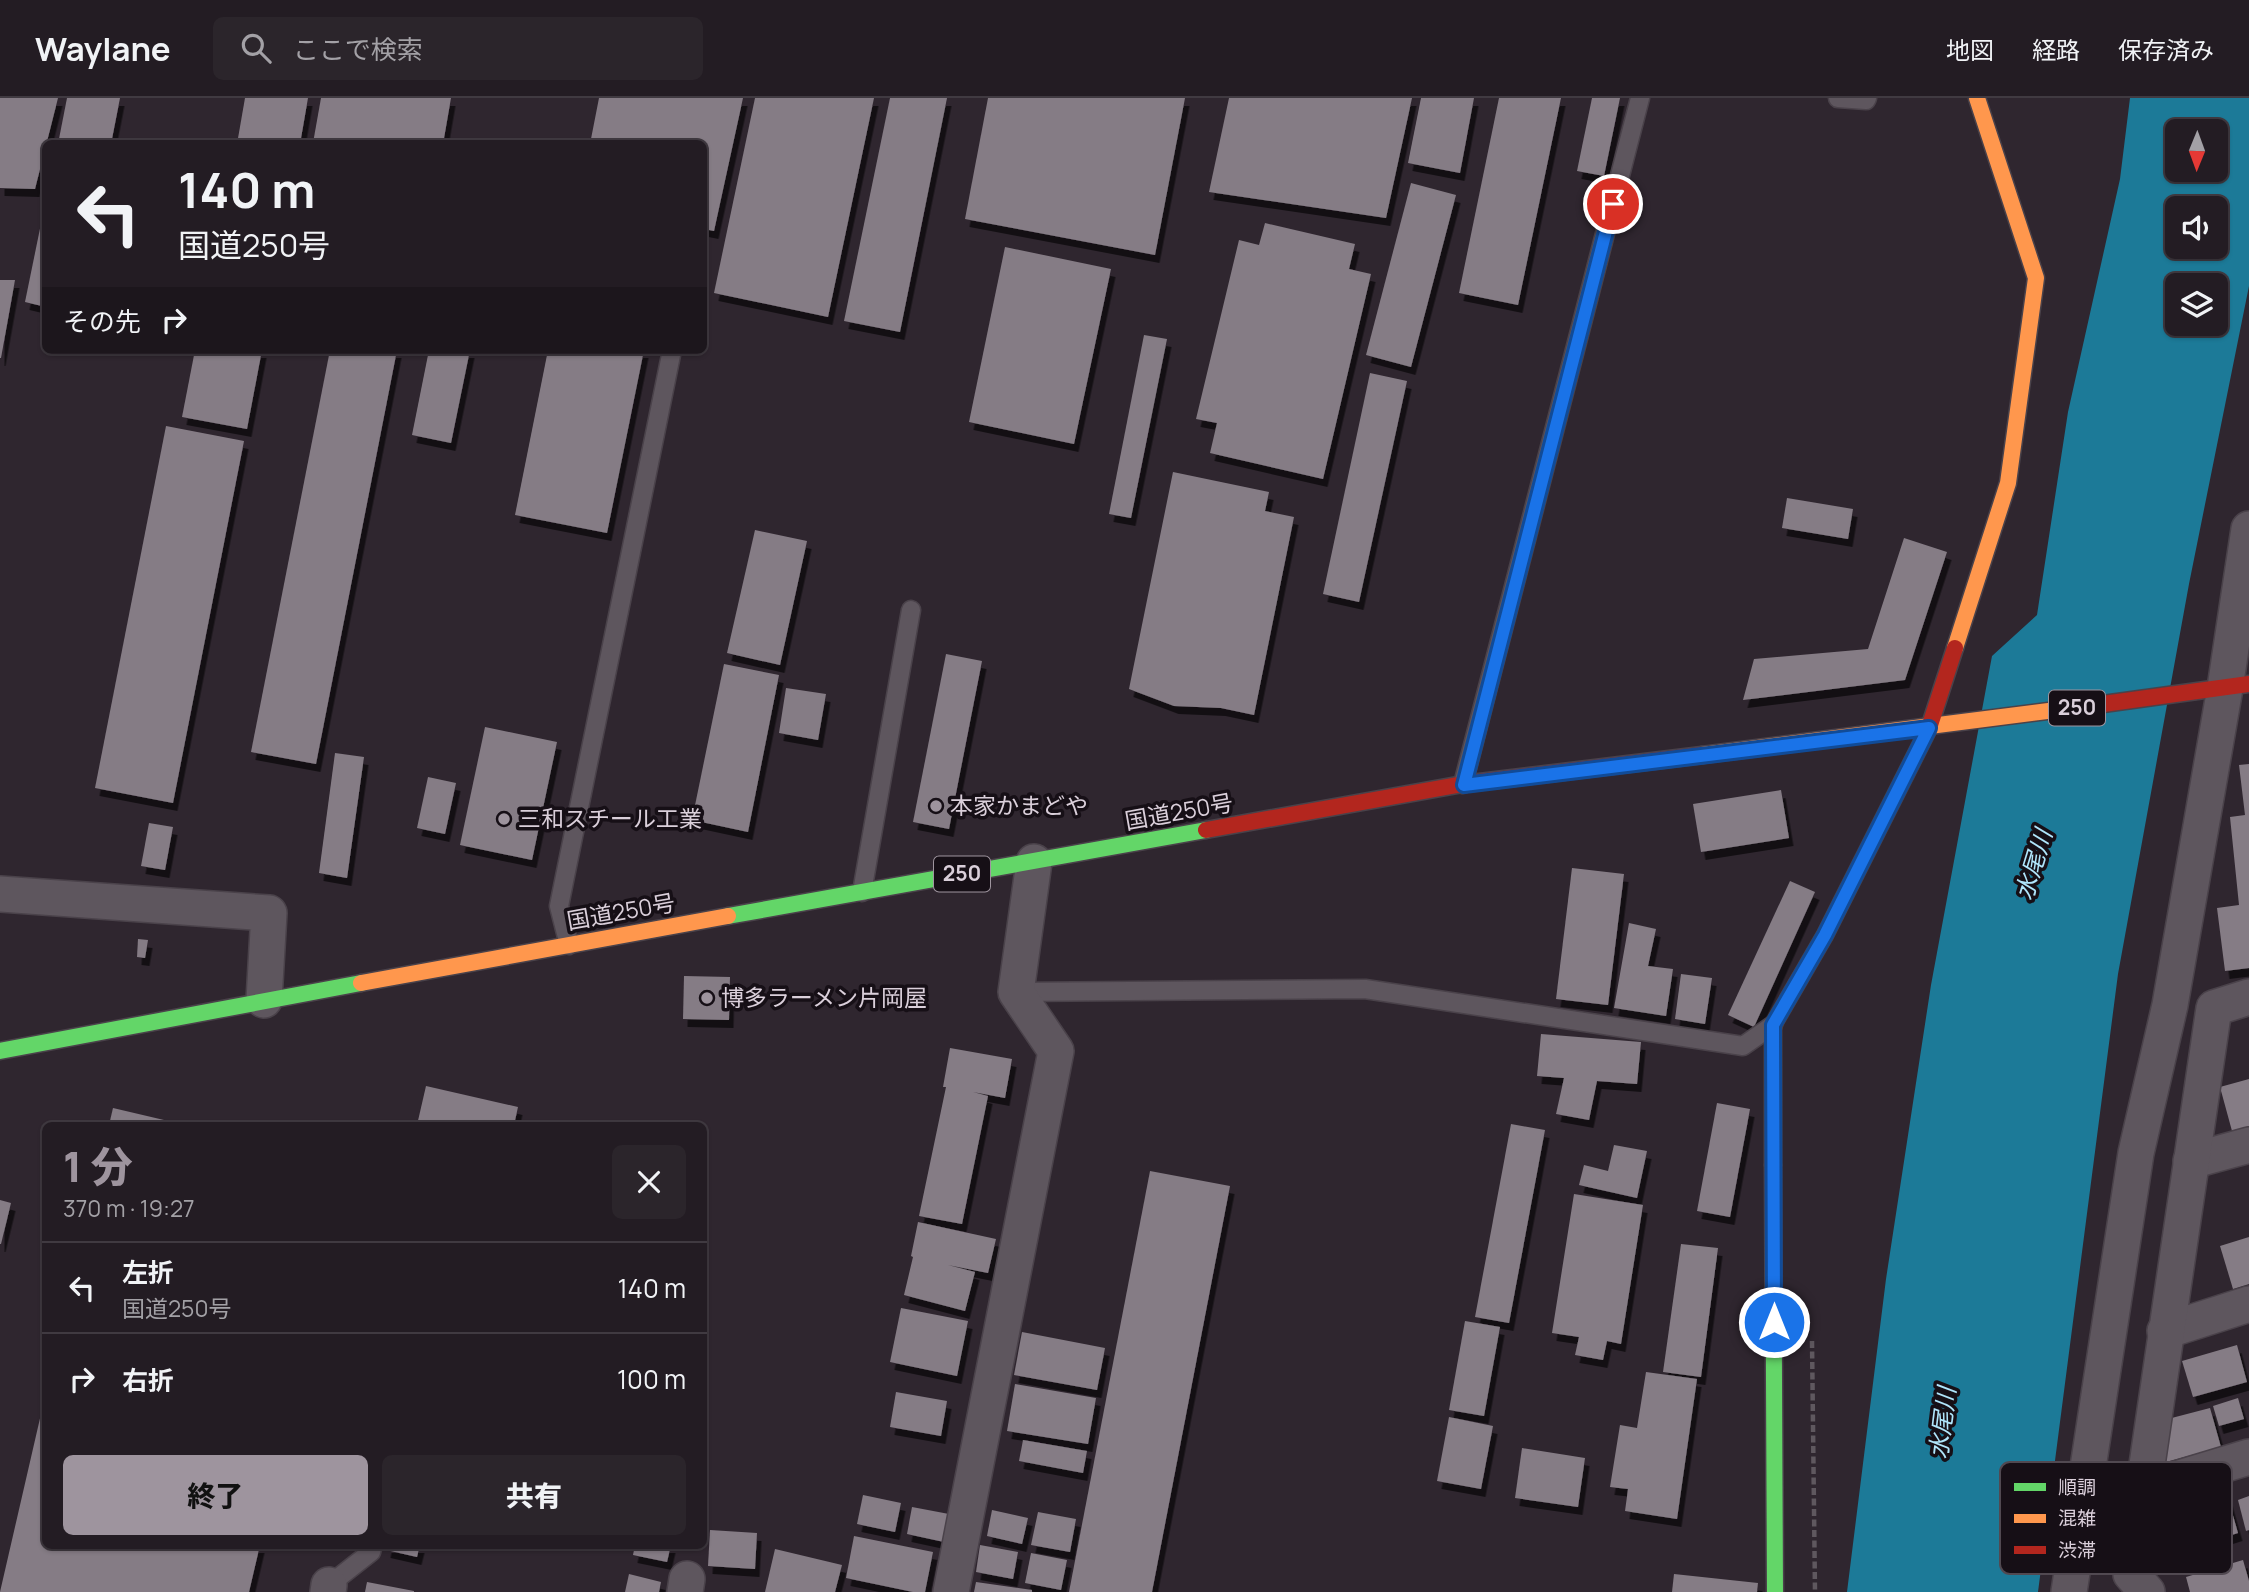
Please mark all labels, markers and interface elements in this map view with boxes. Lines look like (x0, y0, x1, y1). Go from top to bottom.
search box (213, 17, 703, 80)
text: Waylane (35, 26, 171, 71)
icon: search (237, 29, 275, 67)
text: ここで検索 (293, 31, 423, 67)
text: 地図 (1946, 33, 1994, 66)
text: 経路 (2032, 33, 2080, 66)
text: 保存済み (2118, 33, 2214, 66)
north arrow (2165, 119, 2228, 182)
map controls (2165, 119, 2228, 336)
text: 140 m (178, 156, 315, 223)
icon: left (63, 168, 154, 259)
pin (1583, 174, 1643, 234)
icon: arrive (1594, 185, 1632, 223)
button: sound (2165, 196, 2228, 259)
text: 国道250号 (178, 223, 330, 267)
button: layers (2165, 273, 2228, 336)
icon: right (155, 301, 193, 339)
text: その先 (63, 303, 141, 339)
road number: 250 (2049, 690, 2105, 726)
street label: 国道250号 (1122, 786, 1235, 836)
place label: 本家かまどや (950, 789, 1088, 821)
marker: 本家かまどや (928, 798, 944, 814)
place label: 三和スチール工業 (518, 802, 702, 834)
marker: 三和スチール工業 (496, 811, 512, 827)
water label: 水尾川 (2006, 822, 2060, 904)
road number: 250 (934, 856, 990, 892)
street label: 国道250号 (564, 886, 677, 936)
place label: 博多ラーメン片岡屋 (721, 981, 927, 1013)
marker: 博多ラーメン片岡屋 (699, 990, 715, 1006)
text: 1 分 (63, 1137, 132, 1195)
button: close (612, 1145, 686, 1219)
text: 370 m · 19:27 (63, 1192, 195, 1224)
text: 左折 (122, 1254, 174, 1290)
icon: left (63, 1269, 101, 1307)
text: 140 m (617, 1270, 686, 1306)
position arrow (1737, 1285, 1811, 1359)
text: 国道250号 (122, 1292, 231, 1324)
icon: right (63, 1360, 101, 1398)
text: 100 m (617, 1361, 686, 1397)
text: 右折 (122, 1362, 174, 1398)
water label: 水尾川 (1921, 1382, 1963, 1461)
button: 終了 (63, 1455, 368, 1535)
button: 共有 (382, 1455, 686, 1535)
legend (2000, 1462, 2232, 1574)
text: 順調 (2058, 1474, 2096, 1500)
text: 混雑 (2058, 1505, 2096, 1531)
text: 渋滞 (2058, 1537, 2096, 1563)

